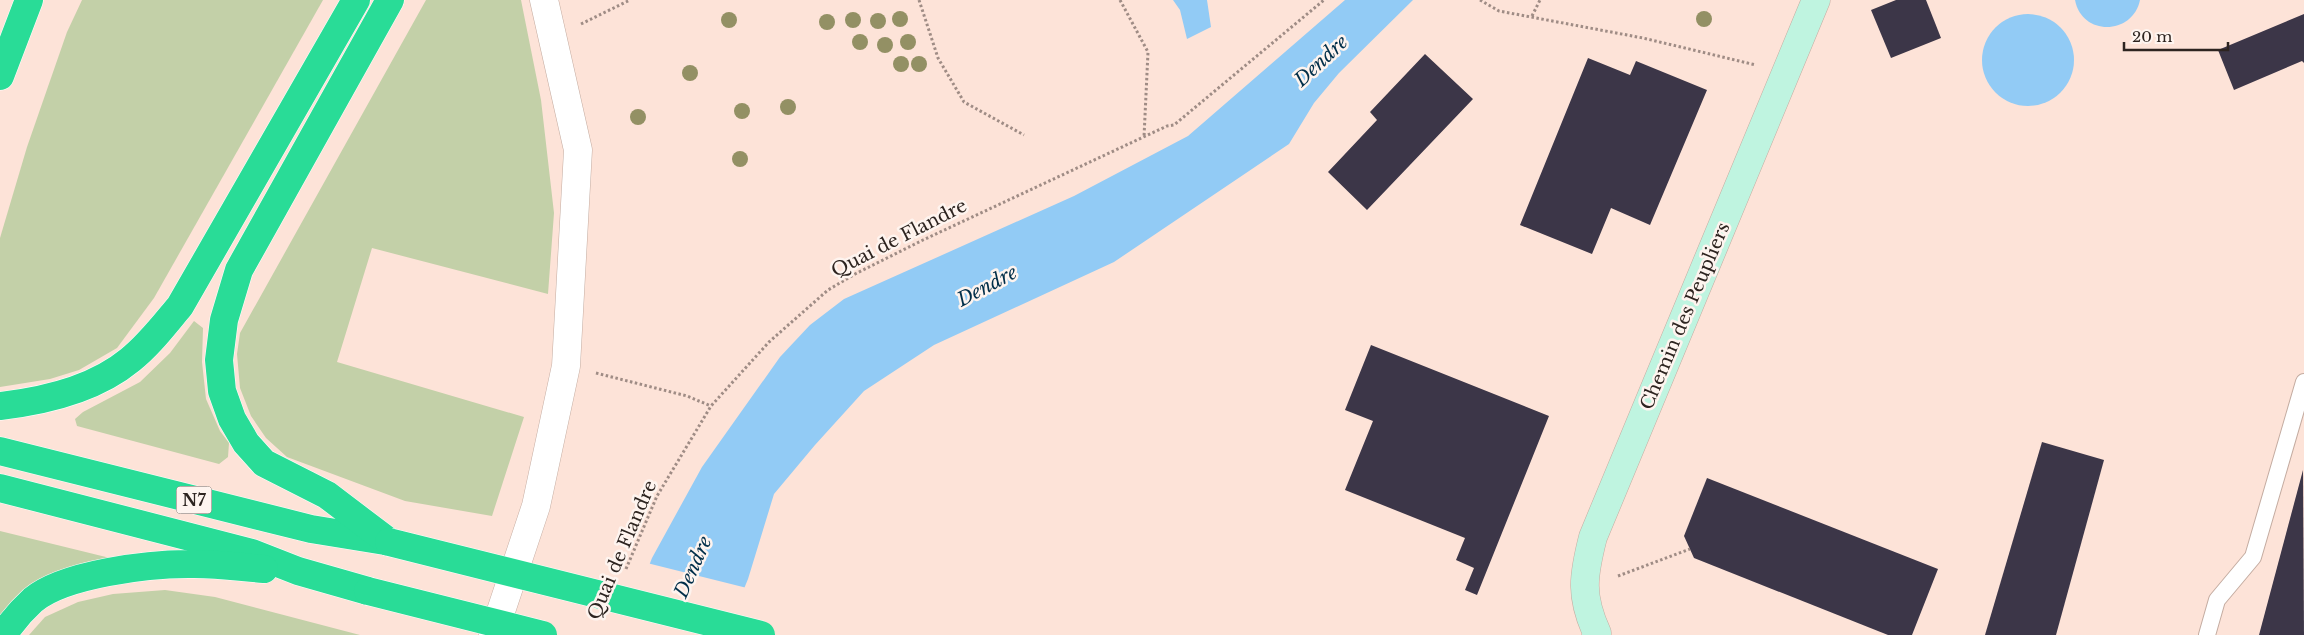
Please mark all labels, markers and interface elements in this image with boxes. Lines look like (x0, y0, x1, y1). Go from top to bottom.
scale bar (2124, 20, 2228, 52)
text: 20 m (2132, 27, 2172, 46)
water label: Dendre (1289, 30, 1353, 92)
street label: Quai de Flandre (828, 194, 970, 282)
street label: Chemin des Peupliers (1636, 219, 1734, 413)
water label: Dendre (952, 260, 1021, 312)
street label: Quai de Flandre (583, 477, 661, 623)
road number: N7 (176, 486, 212, 514)
water label: Dendre (669, 532, 717, 602)

